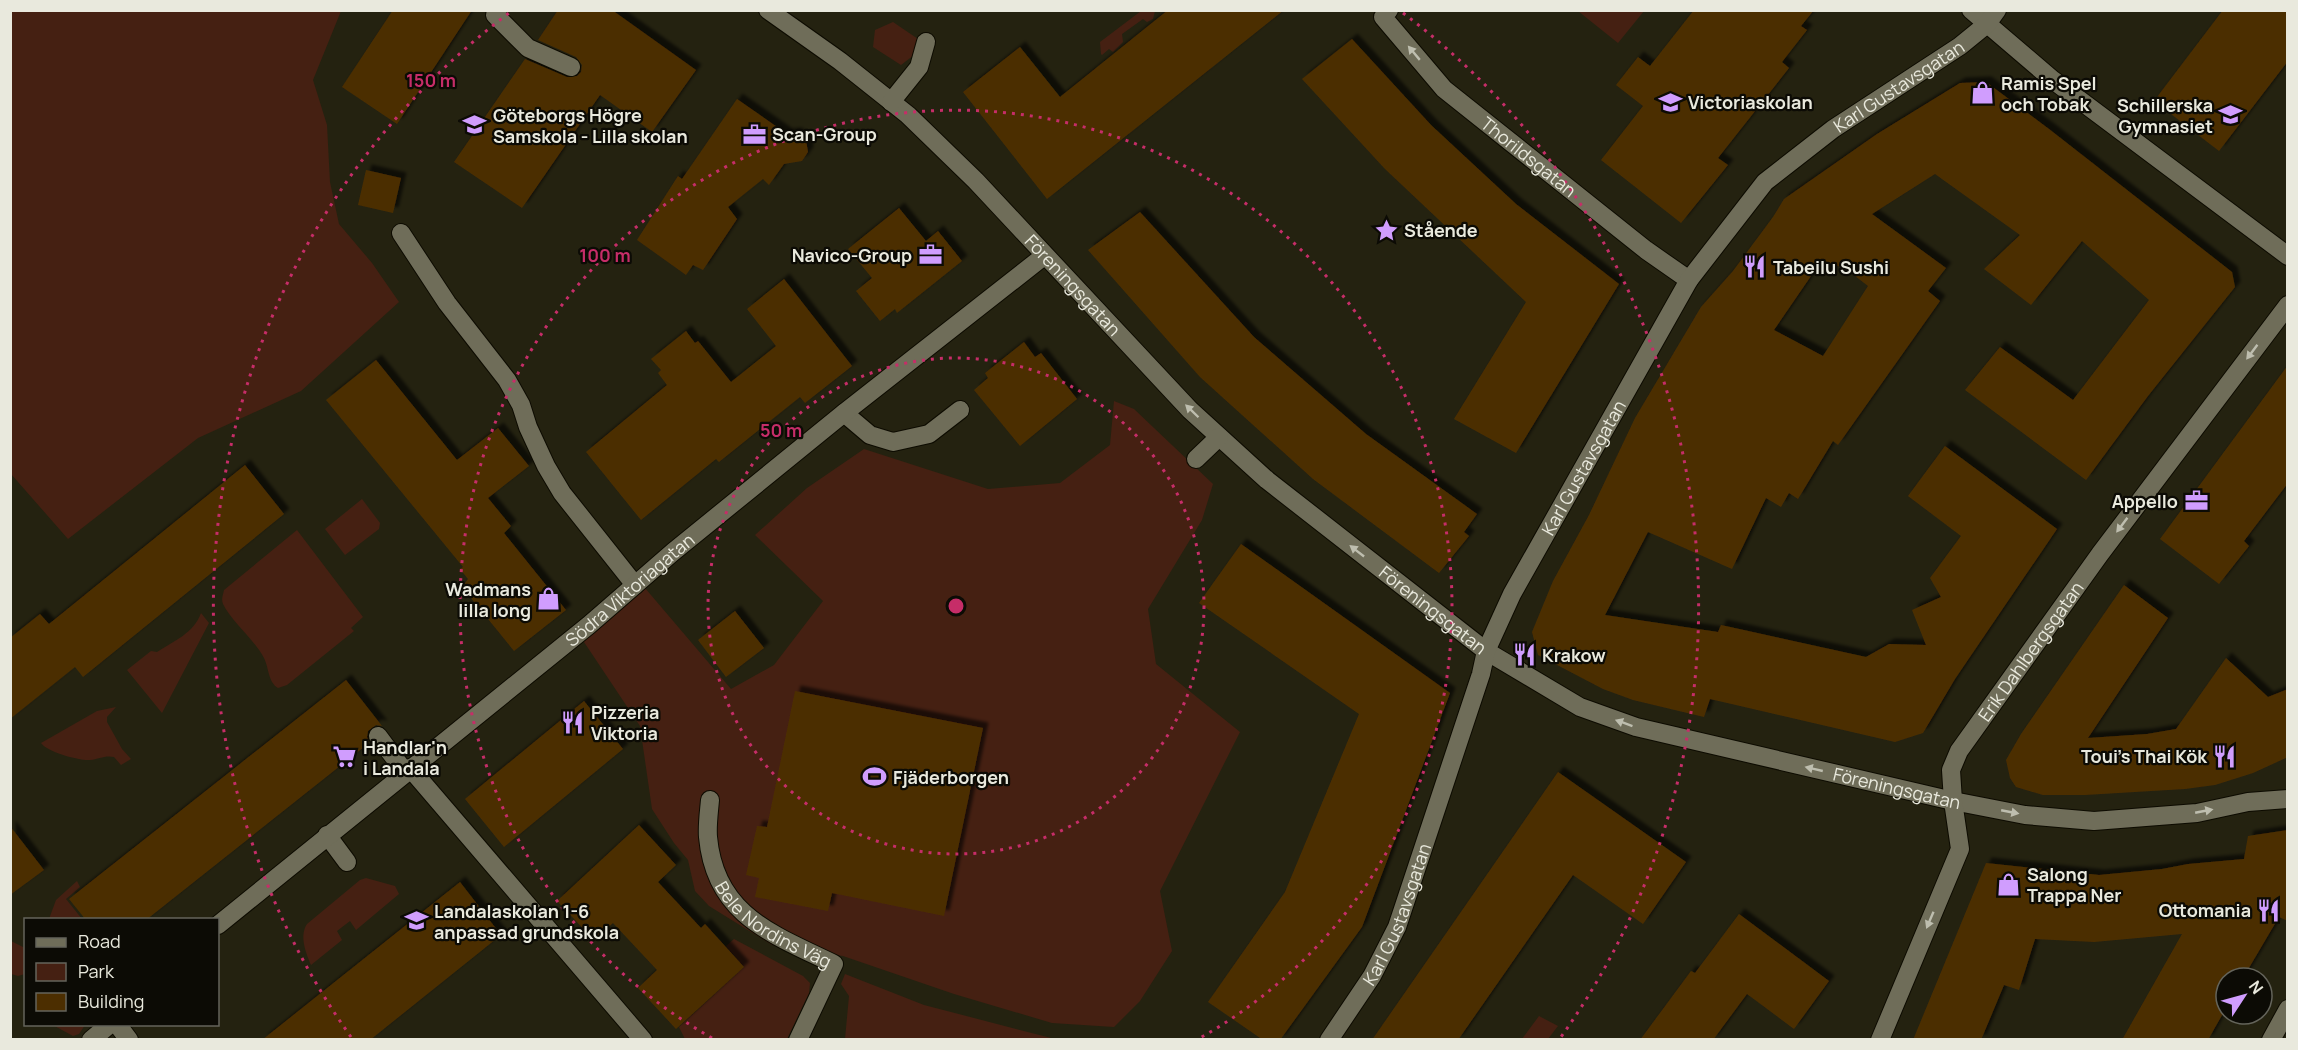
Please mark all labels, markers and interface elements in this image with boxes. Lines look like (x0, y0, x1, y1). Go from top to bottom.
street label: Karl Gustavsgatan (1829, 35, 1969, 138)
one-way arrow (1408, 46, 1421, 61)
text: 150 m (406, 68, 456, 92)
place label: Ramis Spel och Tobak (2001, 71, 2097, 116)
shop icon: Ramis Spel och Tobak (1970, 80, 1996, 106)
school or university icon: Victoriaskolan (1657, 89, 1683, 115)
place label: Victoriaskolan (1688, 90, 1813, 114)
place label: Schillerska Gymnasiet (2117, 93, 2213, 138)
school or university icon: Schillerska Gymnasiet (2218, 102, 2244, 128)
place label: Göteborgs Högre Samskola - Lilla skolan (493, 103, 688, 148)
street label: Thorildsgatan (1476, 111, 1582, 202)
school or university icon: Göteborgs Högre Samskola - Lilla skolan (462, 112, 488, 138)
office icon: Scan-Group (741, 121, 767, 147)
place label: Scan-Group (772, 122, 877, 146)
place icon: Stående (1373, 217, 1399, 243)
place label: Stående (1404, 218, 1478, 242)
street label: Föreningsgatan (1020, 229, 1126, 341)
office icon: Navico-Group (917, 242, 943, 268)
text: 100 m (579, 243, 631, 267)
place label: Navico-Group (792, 243, 912, 267)
restaurant icon: Tabeilu Sushi (1742, 254, 1768, 280)
place label: Tabeilu Sushi (1773, 255, 1889, 279)
one-way arrow (2246, 344, 2259, 360)
street label: Karl Gustavsgatan (1536, 396, 1631, 539)
one-way arrow (1185, 405, 1199, 419)
text: 50 m (760, 418, 802, 442)
office icon: Appello (2183, 488, 2209, 514)
place label: Appello (2112, 489, 2178, 513)
one-way arrow (2117, 517, 2129, 532)
street label: Södra Viktoriagatan (560, 528, 699, 652)
one-way arrow (1349, 544, 1365, 557)
street label: Föreningsgatan (1374, 560, 1492, 659)
place label: Wadmans lilla long (445, 577, 531, 622)
street label: Erik Dahlbergsgatan (1972, 577, 2089, 726)
shop icon: Wadmans lilla long (536, 586, 562, 612)
centre of rings (946, 596, 966, 616)
restaurant icon: Krakow (1511, 642, 1537, 668)
place label: Krakow (1542, 643, 1606, 667)
place label: Pizzeria Viktoria (591, 700, 659, 745)
restaurant icon: Pizzeria Viktoria (560, 709, 586, 735)
one-way arrow (1615, 718, 1633, 728)
place label: Handlar'n i Landala (363, 735, 447, 780)
restaurant icon: Toui's Thai Kök (2212, 743, 2238, 769)
supermarket icon: Handlar'n i Landala (332, 744, 358, 770)
place label: Toui's Thai Kök (2081, 744, 2208, 768)
street label: Föreningsgatan (1831, 761, 1963, 814)
sports icon: Fjäderborgen (862, 764, 888, 790)
one-way arrow (1804, 764, 1823, 773)
place label: Fjäderborgen (893, 765, 1009, 789)
one-way arrow (2195, 806, 2214, 815)
one-way arrow (2001, 808, 2020, 817)
street label: Karl Gustavsgatan (1357, 840, 1436, 990)
place label: Salong Trappa Ner (2027, 862, 2121, 907)
shop icon: Salong Trappa Ner (1996, 871, 2022, 897)
street label: Bele Nordins Väg (710, 877, 836, 973)
restaurant icon: Ottomania (2256, 897, 2282, 923)
place label: Ottomania (2159, 898, 2251, 922)
place label: Landalaskolan 1-6 anpassad grundskola (434, 899, 619, 944)
school or university icon: Landalaskolan 1-6 anpassad grundskola (403, 908, 429, 934)
one-way arrow (1925, 912, 1935, 930)
legend (24, 918, 219, 1026)
text: Road (78, 929, 121, 953)
text: Park (78, 959, 115, 983)
north arrow (2214, 966, 2274, 1026)
text: N (2244, 976, 2268, 998)
text: Building (78, 989, 144, 1013)

